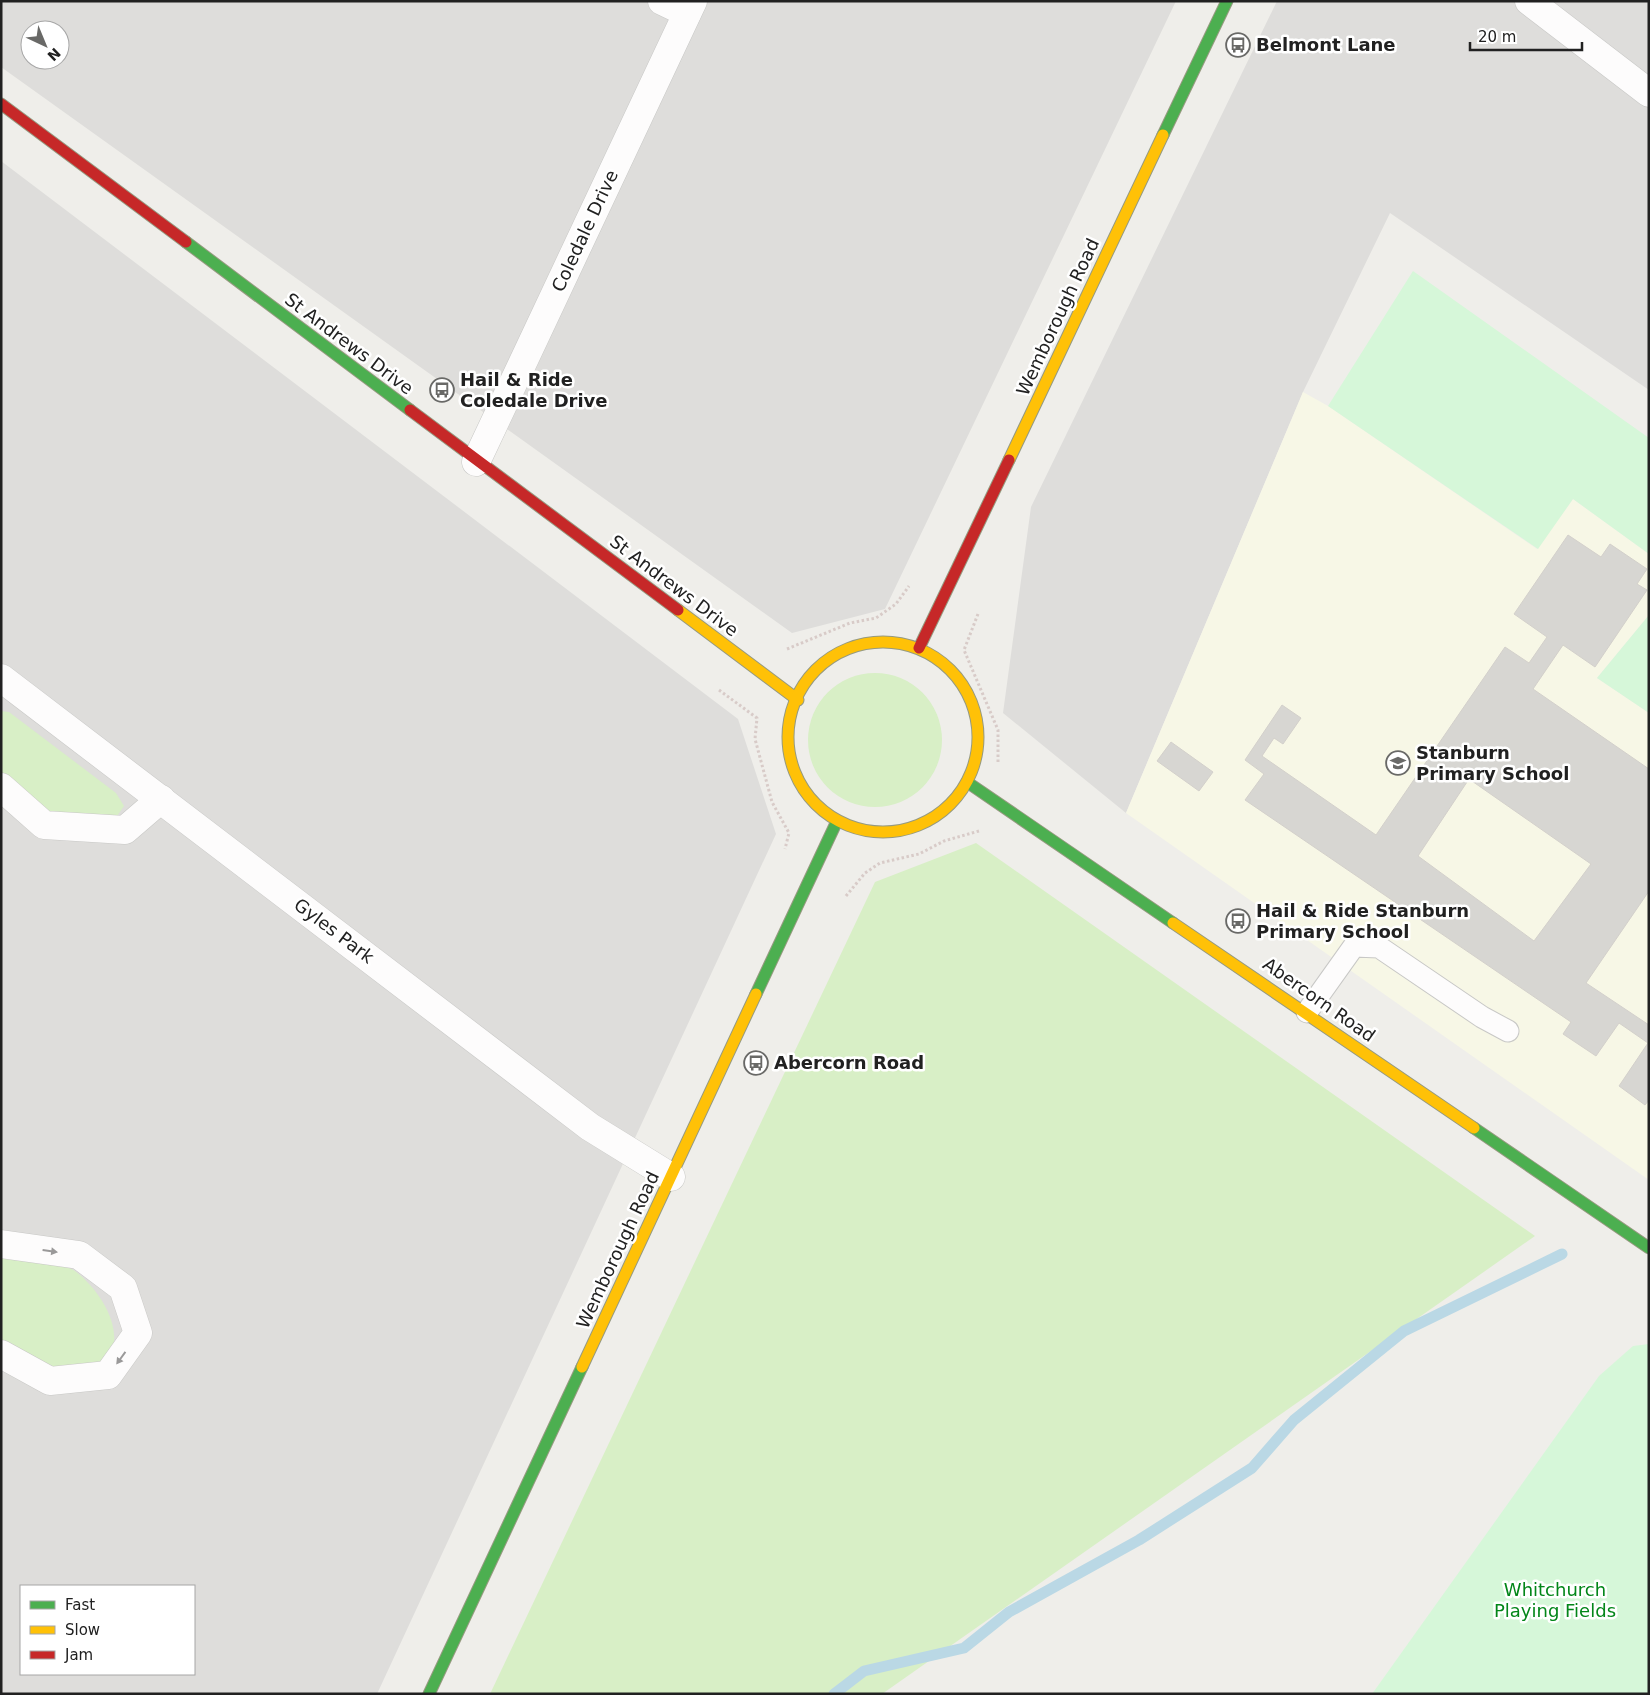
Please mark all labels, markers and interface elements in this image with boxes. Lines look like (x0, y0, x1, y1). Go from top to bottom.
north arrow (20, 20, 70, 70)
scale bar (1470, 20, 1582, 52)
text: 20 m (1478, 28, 1516, 46)
bus stop icon: Belmont Lane (1225, 32, 1251, 58)
place label: Belmont Lane (1256, 34, 1396, 55)
text: N (44, 45, 64, 64)
street label: Coledale Drive (547, 167, 622, 295)
street label: Wemborough Road (1012, 235, 1103, 399)
street label: St Andrews Drive (281, 288, 418, 399)
place label: Hail & Ride Coledale Drive (460, 369, 608, 411)
bus stop icon: Hail & Ride Coledale Drive (429, 377, 455, 403)
street label: St Andrews Drive (606, 530, 743, 641)
place label: Stanburn Primary School (1416, 742, 1569, 784)
school or university icon: Stanburn Primary School (1385, 750, 1411, 776)
street label: Gyles Park (290, 894, 379, 968)
place label: Hail & Ride Stanburn Primary School (1256, 900, 1469, 942)
bus stop icon: Hail & Ride Stanburn Primary School (1225, 908, 1251, 934)
street label: Abercorn Road (1259, 953, 1379, 1046)
bus stop icon: Abercorn Road (743, 1050, 769, 1076)
place label: Abercorn Road (774, 1052, 924, 1073)
street label: Wemborough Road (572, 1168, 663, 1332)
one-way arrow (42, 1247, 58, 1255)
one-way arrow (115, 1351, 126, 1364)
park label: Whitchurch Playing Fields (1494, 1579, 1616, 1621)
legend (20, 1585, 195, 1675)
text: Fast (65, 1596, 95, 1614)
text: Slow (65, 1621, 100, 1639)
text: Jam (64, 1646, 93, 1664)

